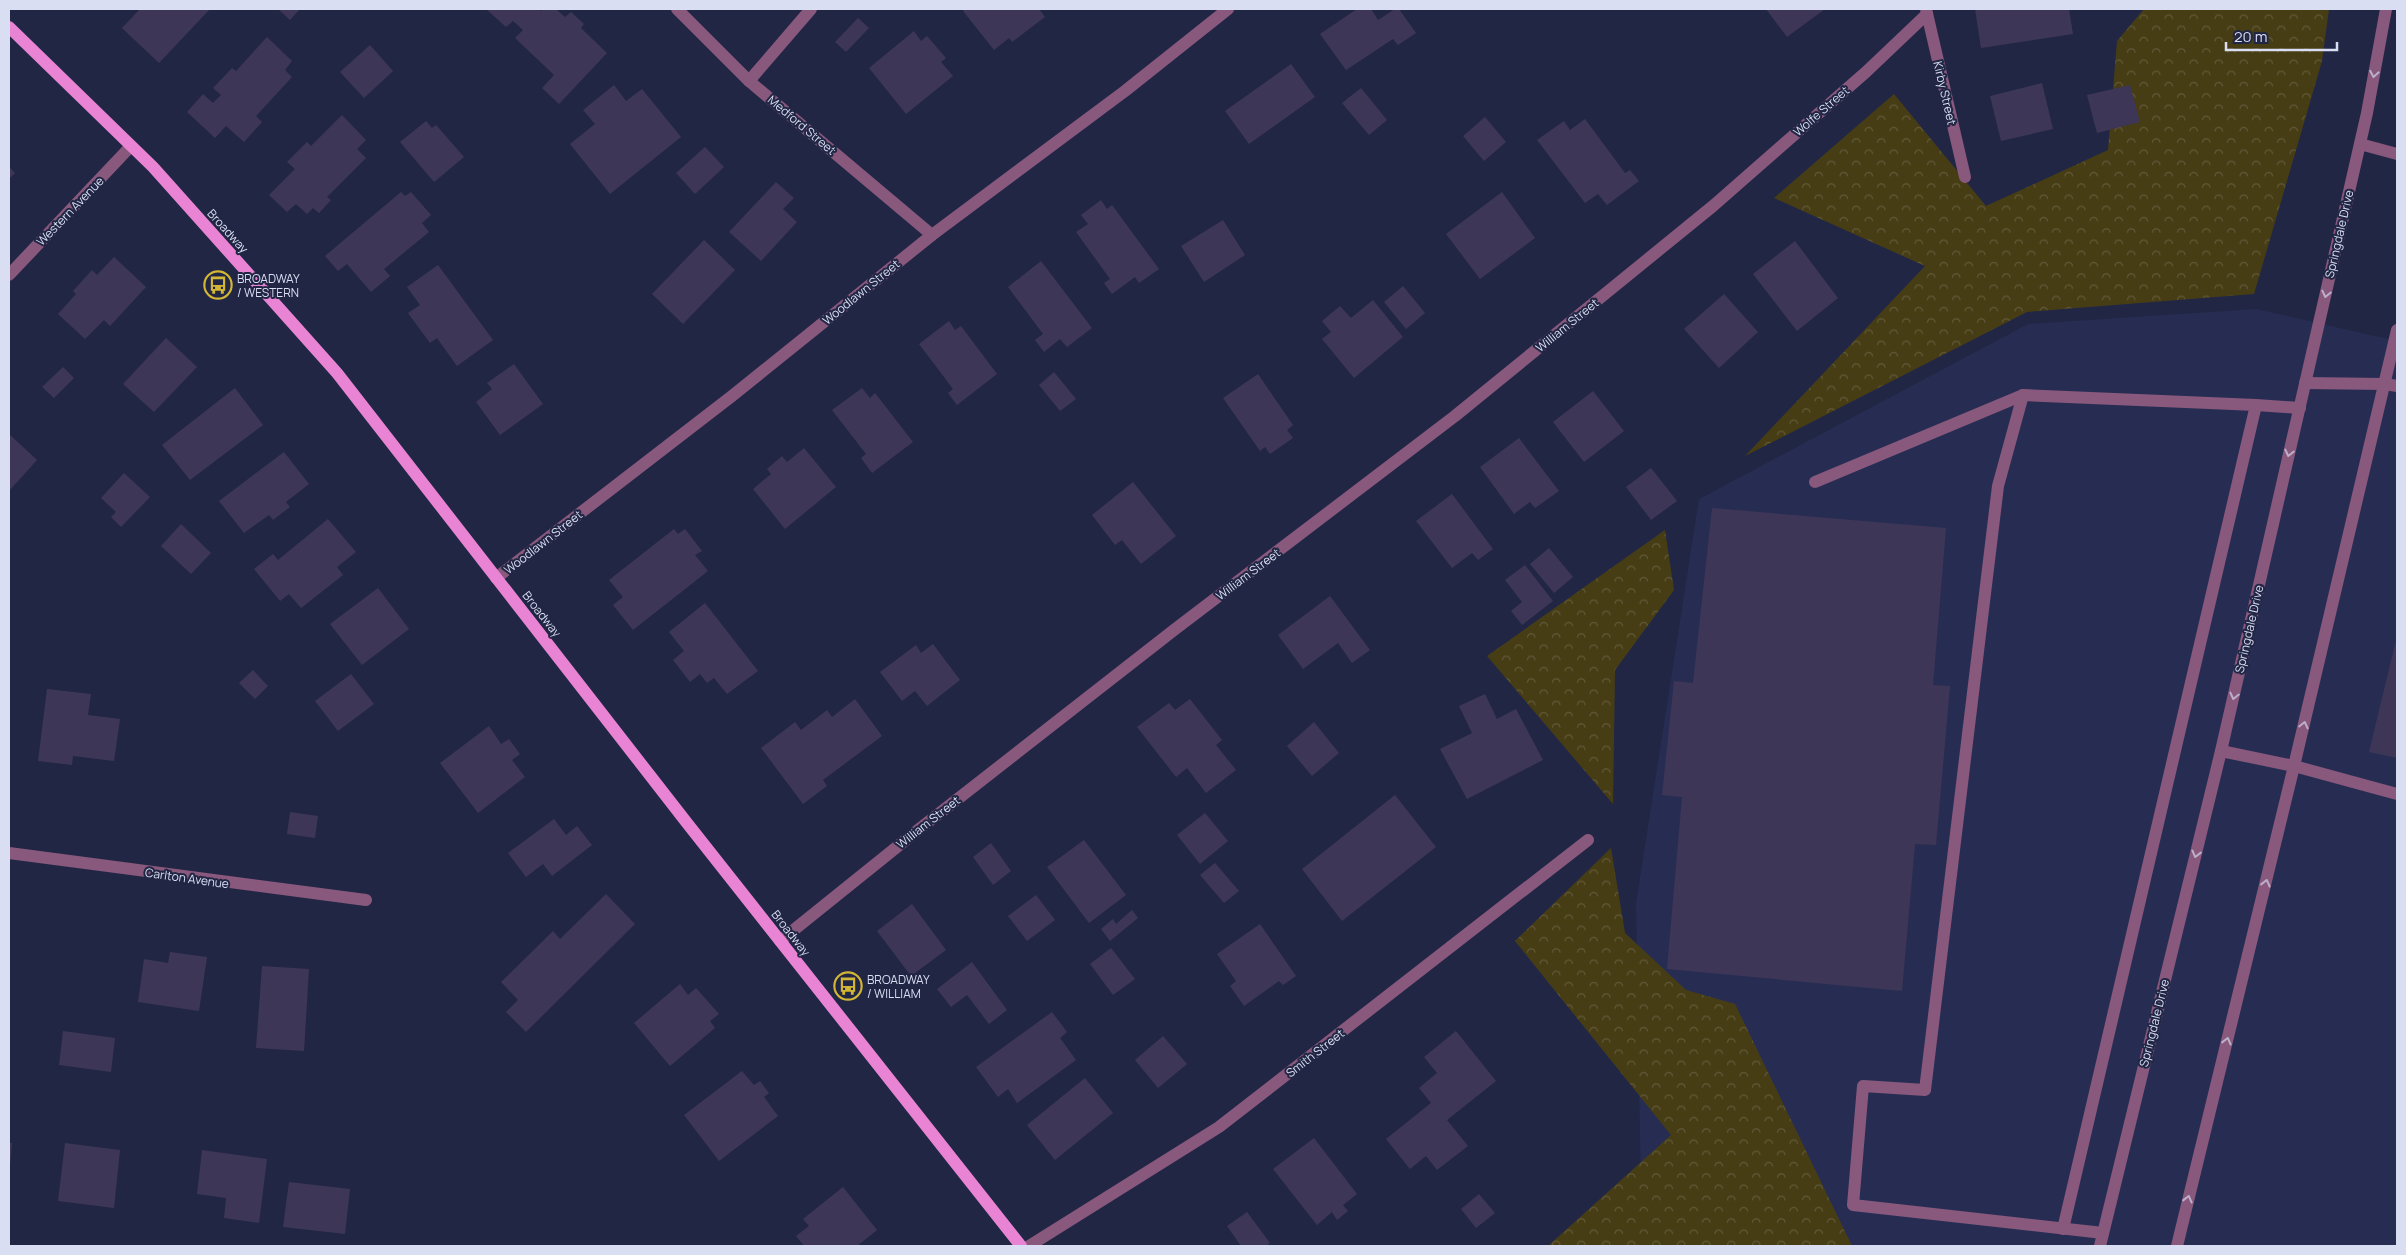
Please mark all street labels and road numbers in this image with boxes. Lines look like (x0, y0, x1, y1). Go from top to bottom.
street label: Kirby Street (1929, 59, 1961, 127)
street label: Wolfe Street (1789, 82, 1853, 140)
street label: Medford Street (764, 91, 840, 159)
street label: Western Avenue (33, 173, 107, 249)
street label: Springdale Drive (2321, 188, 2357, 280)
street label: Broadway (204, 205, 253, 257)
street label: Woodlawn Street (819, 255, 903, 329)
street label: William Street (1532, 294, 1602, 356)
street label: Woodlawn Street (500, 506, 586, 578)
street label: William Street (1212, 544, 1284, 604)
street label: Springdale Drive (2231, 583, 2267, 675)
street label: Broadway (519, 588, 566, 641)
street label: William Street (893, 792, 964, 852)
street label: Carlton Avenue (144, 864, 230, 892)
street label: Broadway (768, 907, 815, 960)
street label: Springdale Drive (2135, 977, 2173, 1069)
street label: Smith Street (1282, 1025, 1348, 1081)

